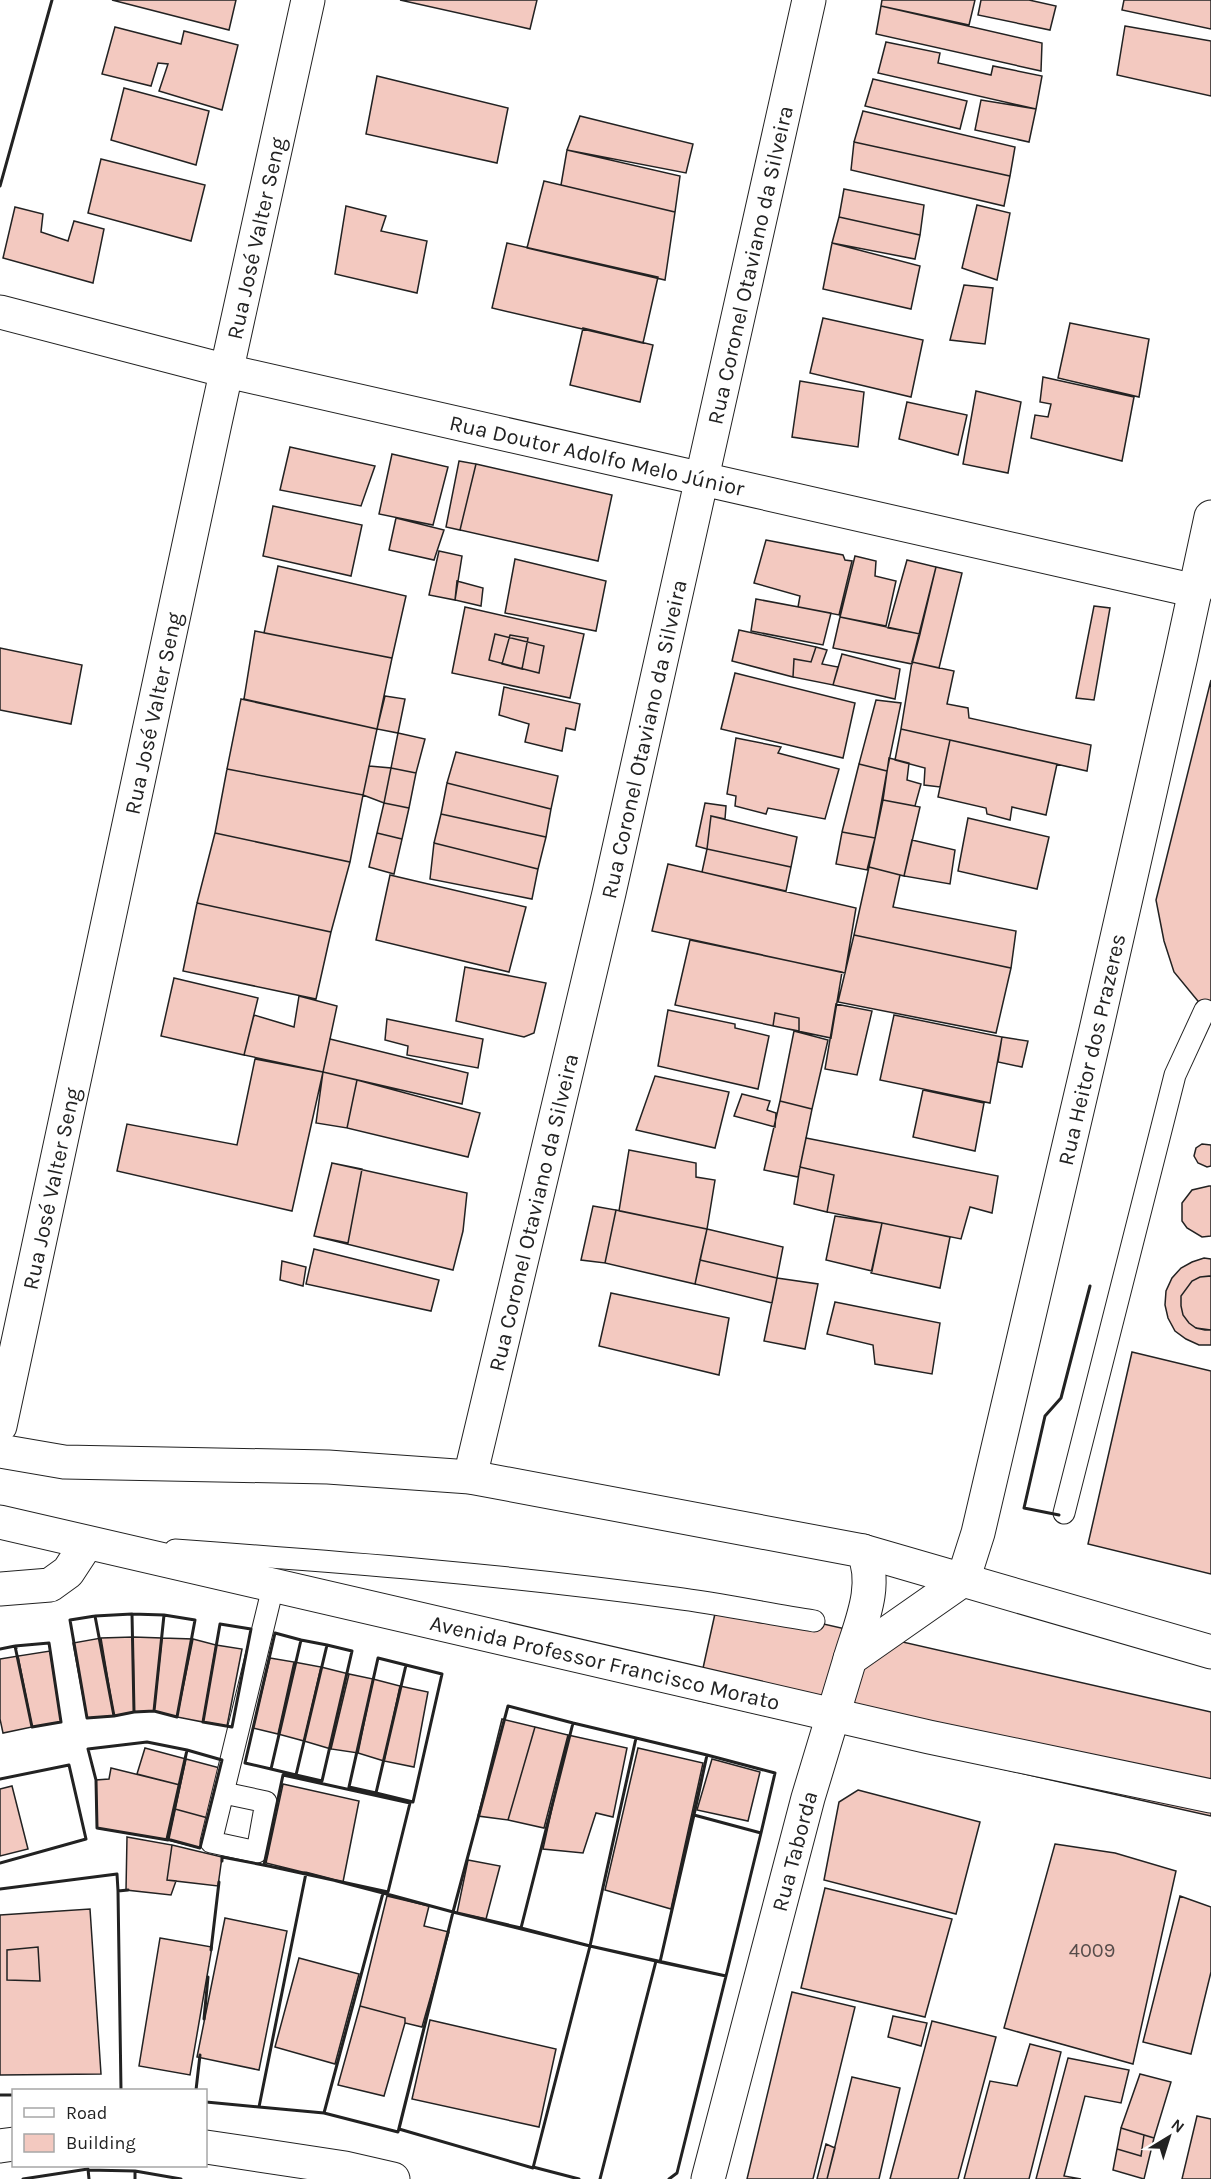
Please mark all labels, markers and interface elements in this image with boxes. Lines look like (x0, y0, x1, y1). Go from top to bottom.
street label: Rua Coronel Otaviano da Silveira (702, 103, 799, 427)
street label: Rua José Valter Seng (222, 134, 292, 342)
street label: Rua Doutor Adolfo Melo Júnior (447, 410, 747, 502)
street label: Rua Coronel Otaviano da Silveira (596, 577, 693, 901)
street label: Rua José Valter Seng (119, 609, 188, 817)
street label: Rua Heitor dos Prazeres (1053, 931, 1131, 1168)
street label: Rua Coronel Otaviano da Silveira (484, 1051, 584, 1374)
street label: Rua José Valter Seng (18, 1084, 86, 1292)
street label: Avenida Professor Francisco Morato (427, 1610, 782, 1716)
street label: Rua Taborda (767, 1788, 823, 1914)
house number: 4009 (1069, 1939, 1115, 1962)
legend (12, 2089, 207, 2167)
text: Road (66, 2102, 107, 2124)
north arrow (1139, 2107, 1199, 2167)
text: N (1168, 2115, 1188, 2137)
text: Building (66, 2132, 136, 2154)

